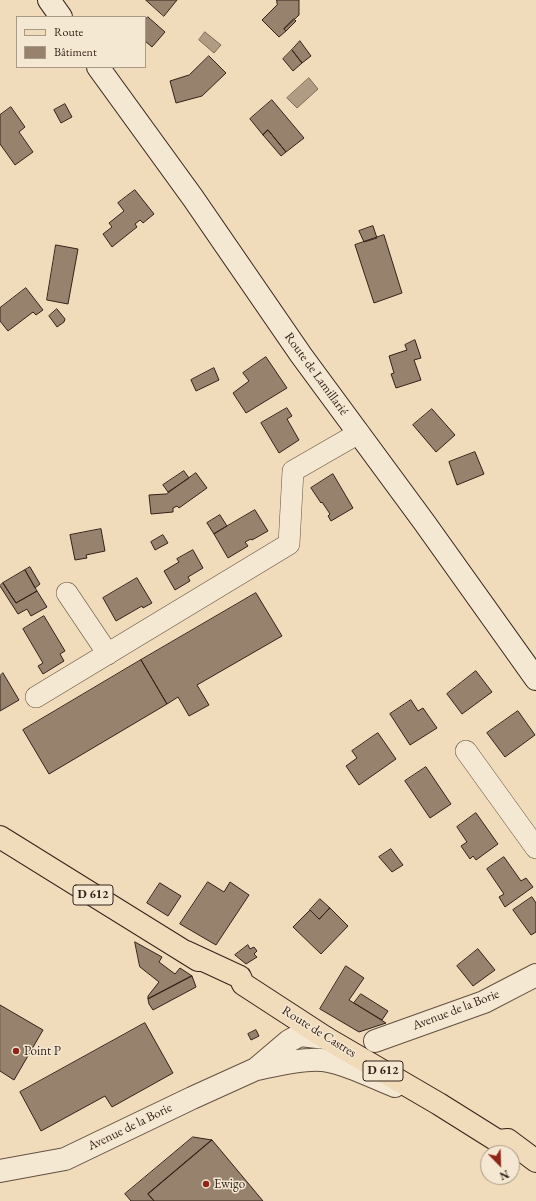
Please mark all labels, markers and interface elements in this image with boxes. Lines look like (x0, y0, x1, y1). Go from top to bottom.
legend (16, 16, 146, 68)
text: Route (54, 24, 83, 40)
text: Bâtiment (54, 44, 97, 60)
street label: Route de Lamillarié (281, 330, 351, 418)
road number: D 612 (73, 885, 113, 905)
street label: Avenue de la Borie (410, 986, 502, 1034)
street label: Route de Castres (279, 1003, 359, 1061)
place label: Point P (24, 1043, 61, 1059)
marker: Point P (11, 1046, 21, 1056)
road number: D 612 (363, 1061, 403, 1081)
street label: Avenue de la Borie (85, 1100, 175, 1154)
north arrow (480, 1145, 520, 1185)
text: N (497, 1167, 511, 1183)
place label: Ewigo (214, 1176, 245, 1192)
marker: Ewigo (201, 1179, 211, 1189)

